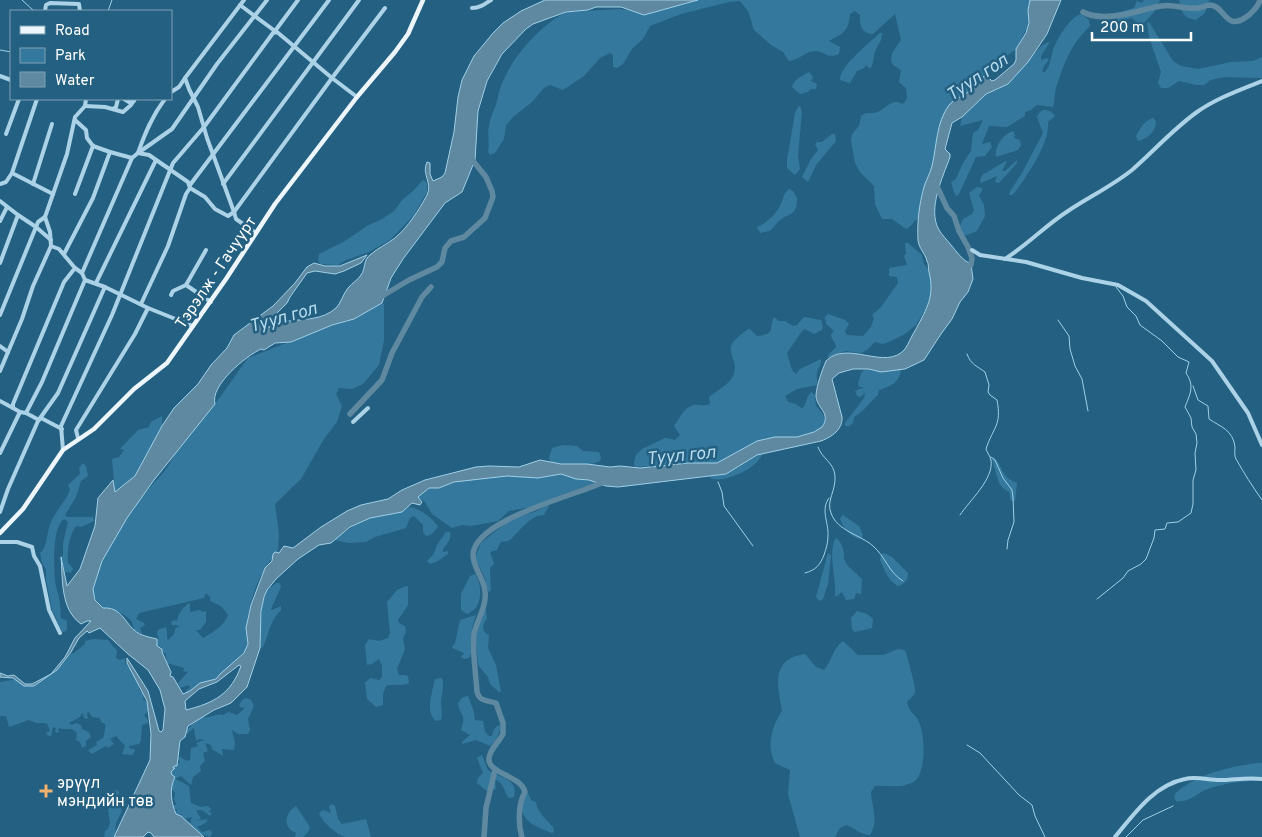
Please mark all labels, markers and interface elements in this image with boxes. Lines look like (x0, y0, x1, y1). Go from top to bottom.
legend (10, 10, 172, 100)
scale bar (1092, 10, 1191, 42)
text: 200 m (1100, 19, 1145, 38)
text: Road (55, 22, 90, 41)
text: Park (55, 47, 86, 66)
water label: Туул гол (943, 49, 1014, 107)
text: Water (55, 72, 95, 91)
street label: Тэрэлж - Гачуурт (172, 213, 262, 333)
water label: Туул гол (247, 298, 321, 339)
water label: Туул гол (645, 441, 717, 472)
place label: эрүүл мэндийн төв (57, 774, 154, 812)
marker: эрүүл мэндийн төв (39, 784, 53, 798)

